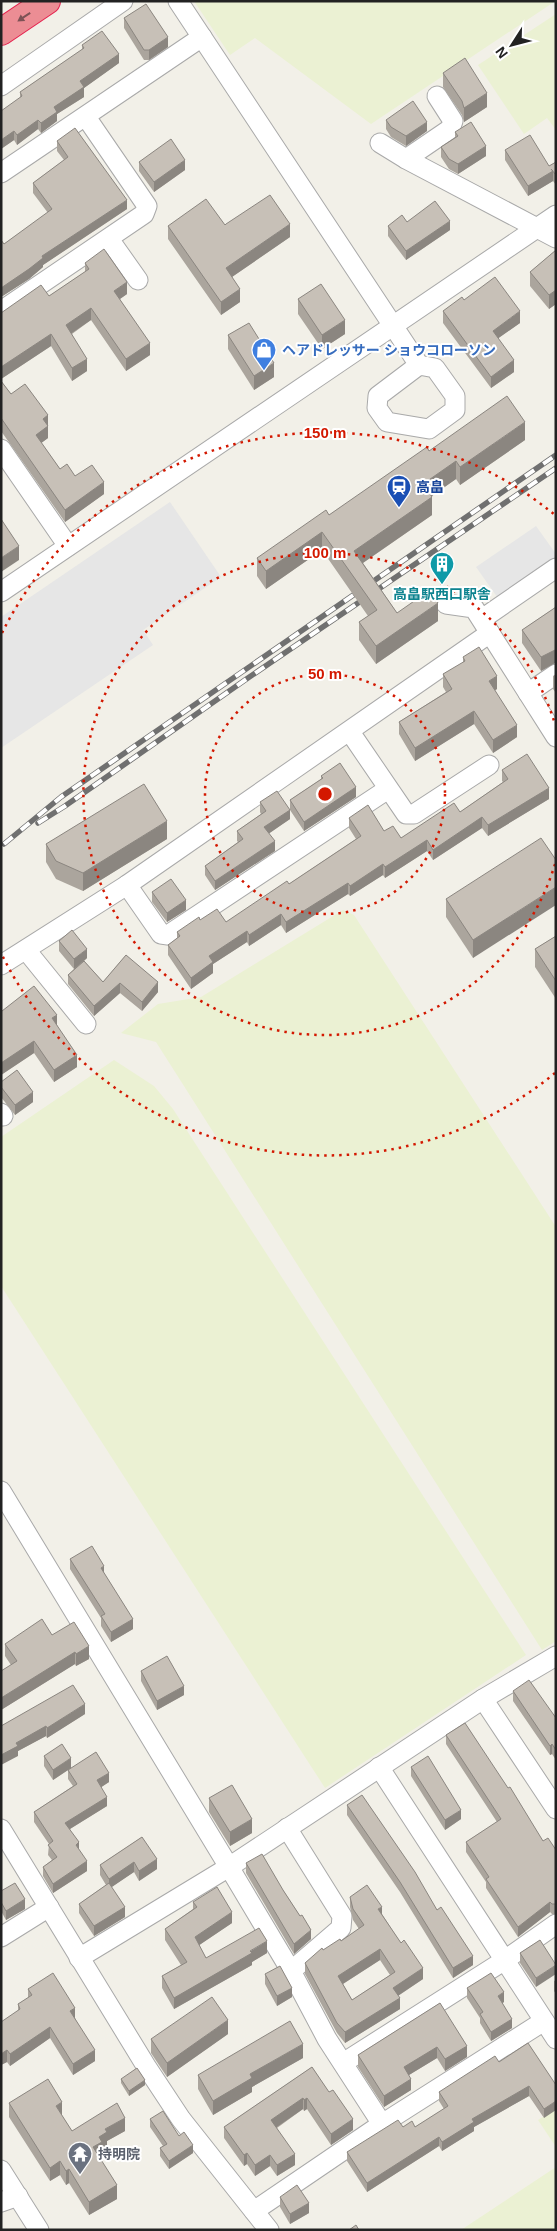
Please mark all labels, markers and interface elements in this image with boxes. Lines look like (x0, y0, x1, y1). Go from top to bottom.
one-way arrow (17, 12, 31, 22)
north arrow (487, 20, 537, 70)
text: N (492, 44, 511, 61)
shop icon: ヘアドレッサー ショウコローソン (251, 337, 277, 371)
place label: ヘアドレッサー ショウコローソン (282, 342, 496, 358)
text: 150 m (304, 424, 346, 441)
station icon: 高畠 (386, 474, 412, 508)
place label: 高畠 (416, 479, 444, 495)
text: 100 m (304, 544, 346, 561)
building icon: 高畠駅西口駅舎 (429, 551, 455, 585)
place label: 高畠駅西口駅舎 (393, 586, 491, 602)
text: 50 m (308, 665, 342, 682)
centre of rings (316, 785, 334, 803)
temple icon: 持明院 (67, 2141, 93, 2175)
place label: 持明院 (98, 2146, 140, 2162)

